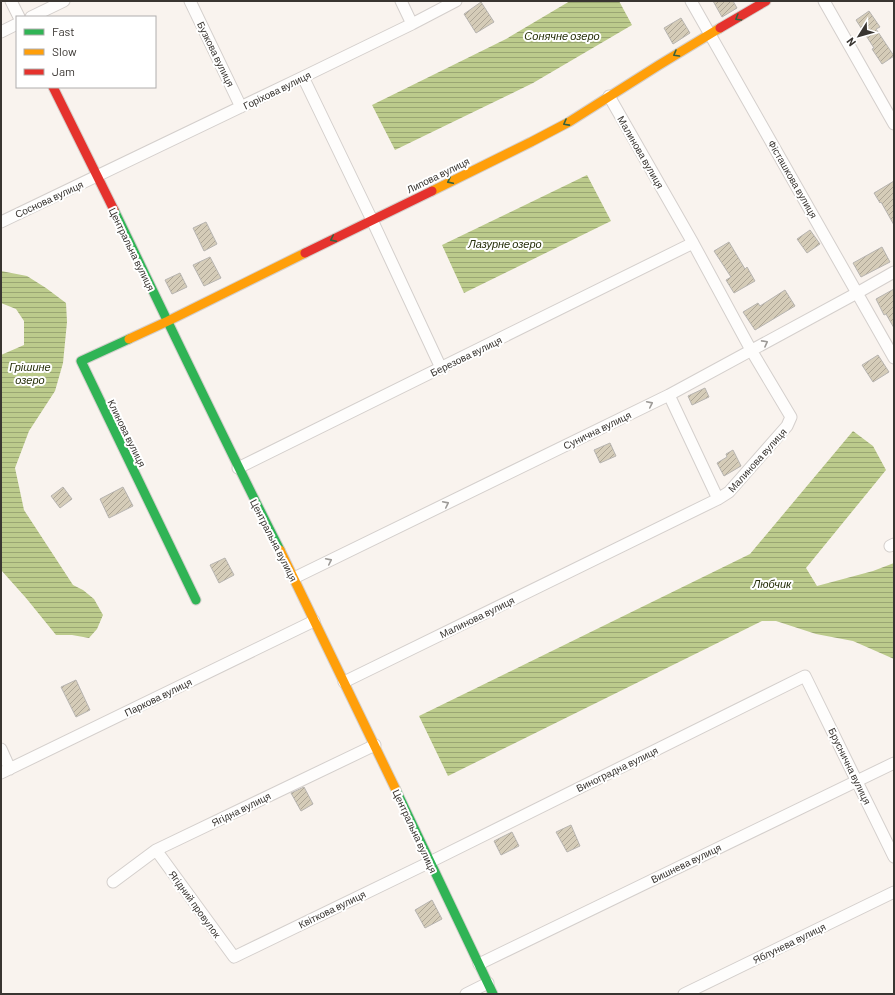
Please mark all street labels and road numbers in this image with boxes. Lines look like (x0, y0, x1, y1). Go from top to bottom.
street label: Бузкова вулиця (195, 19, 237, 89)
street label: Горіхова вулиця (241, 68, 313, 112)
street label: Малинова вулиця (615, 114, 667, 190)
street label: Фісташкова вулиця (766, 138, 820, 220)
street label: Липова вулиця (405, 155, 471, 195)
street label: Соснова вулиця (13, 178, 85, 220)
street label: Центральна вулиця (107, 206, 157, 292)
street label: Березова вулиця (428, 333, 504, 379)
street label: Клинова вулиця (105, 397, 149, 469)
street label: Сунична вулиця (561, 408, 633, 452)
street label: Малинова вулиця (725, 426, 789, 494)
street label: Центральна вулиця (248, 497, 300, 583)
street label: Малинова вулиця (438, 594, 516, 640)
street label: Паркова вулиця (122, 675, 194, 719)
street label: Бруснична вулиця (826, 726, 874, 806)
street label: Виноградна вулиця (574, 744, 660, 794)
street label: Центральна вулиця (390, 787, 440, 875)
street label: Ягідна вулиця (209, 789, 273, 829)
street label: Вишнева вулиця (649, 841, 723, 885)
street label: Ягідний провулок (167, 868, 224, 940)
street label: Квіткова вулиця (296, 888, 368, 930)
street label: Яблунева вулиця (751, 920, 827, 966)

